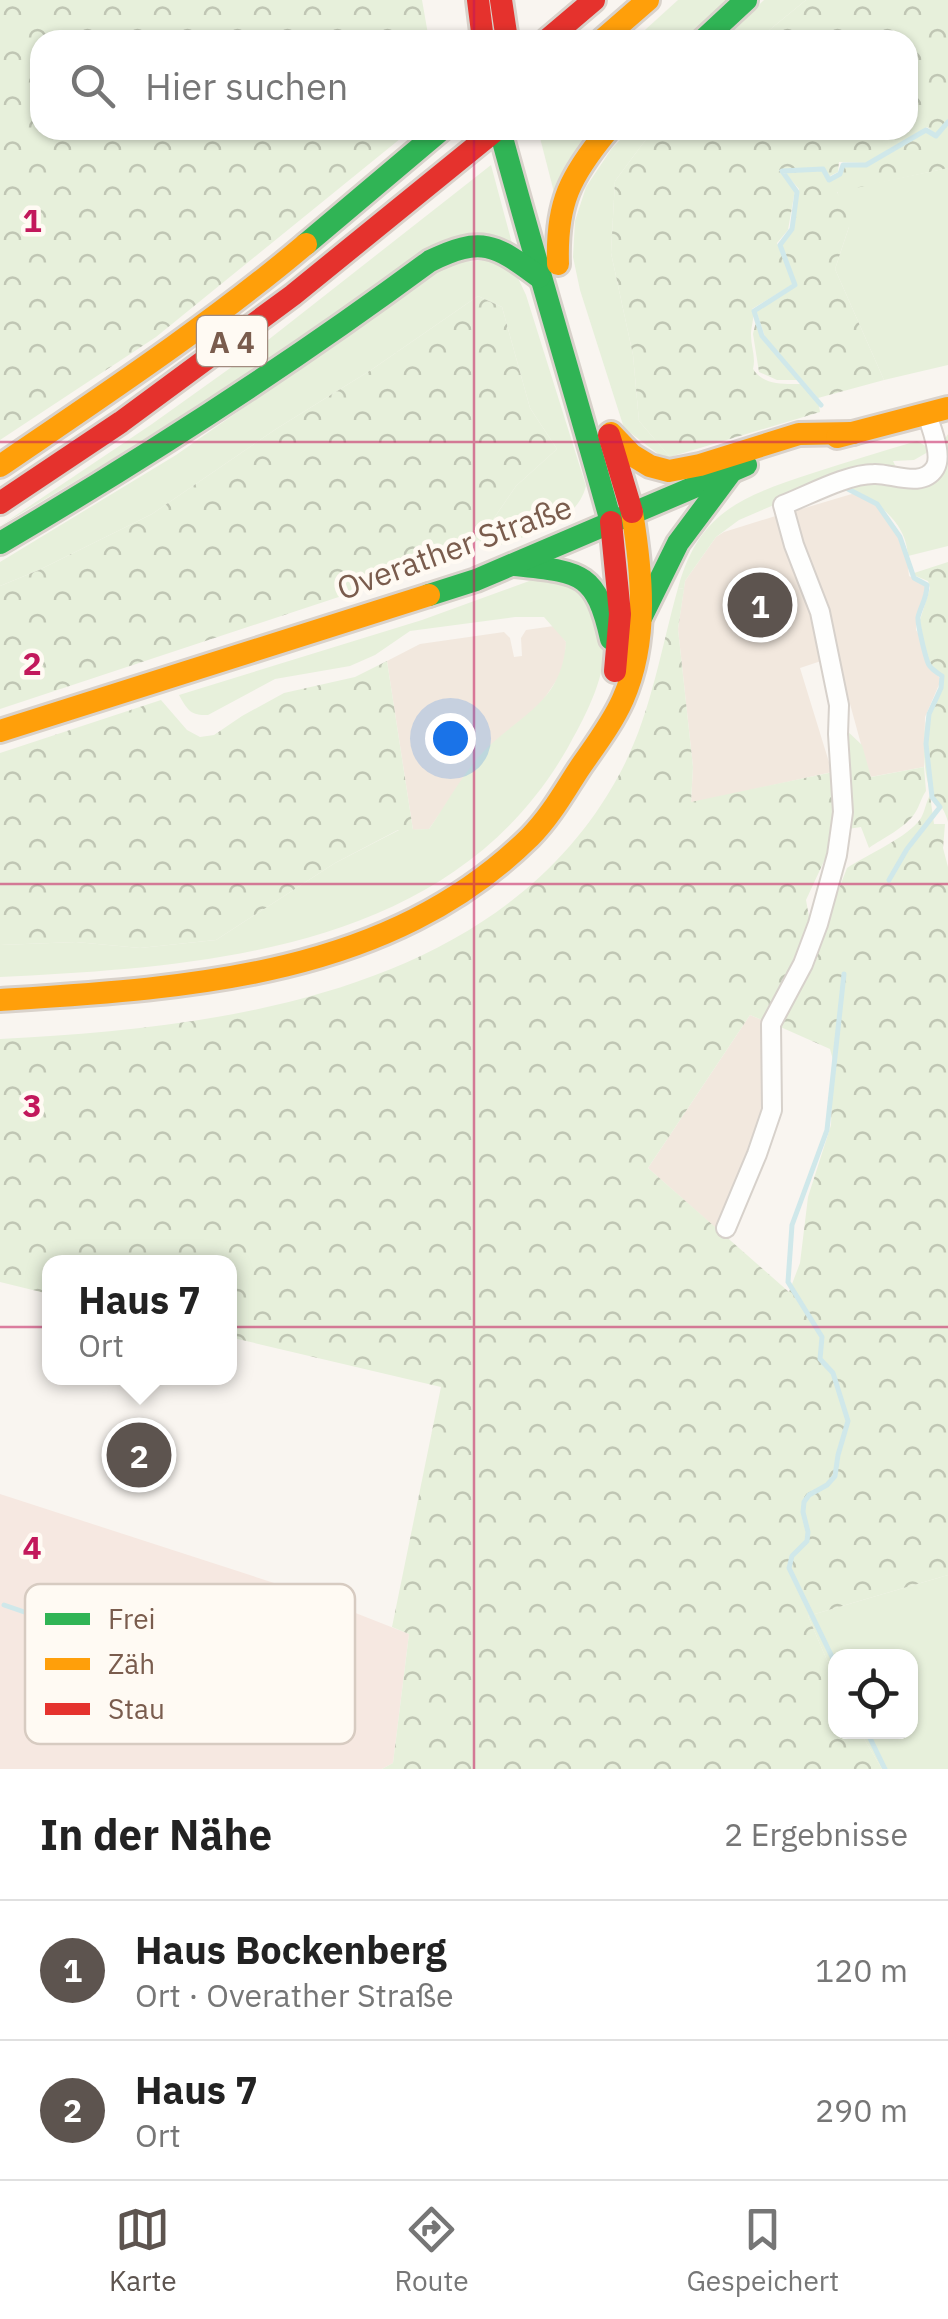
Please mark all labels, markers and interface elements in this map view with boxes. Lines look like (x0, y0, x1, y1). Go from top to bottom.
search box (30, 30, 918, 140)
icon: search (65, 58, 120, 113)
text: Hier suchen (145, 61, 348, 110)
text: 1 (22, 199, 42, 241)
road number: A 4 (197, 316, 267, 366)
street label: Overather Straße (331, 485, 577, 609)
pin: 1 (728, 568, 792, 642)
text: 2 (22, 642, 42, 684)
your location (425, 713, 476, 764)
text: 3 (22, 1084, 42, 1126)
popup (42, 1255, 237, 1385)
text: Haus 7 (78, 1275, 201, 1324)
text: Ort (78, 1324, 124, 1366)
pin: 2 (106, 1418, 172, 1492)
text: 4 (22, 1526, 42, 1568)
legend (25, 1584, 355, 1744)
text: Frei (108, 1600, 156, 1637)
text: Zäh (108, 1645, 155, 1682)
map controls (828, 1649, 918, 1739)
button: locate (828, 1649, 918, 1739)
text: Stau (108, 1690, 165, 1727)
text: In der Nähe (40, 1807, 272, 1862)
text: 2 Ergebnisse (724, 1813, 908, 1855)
text: Haus Bockenberg (135, 1925, 447, 1974)
text: 1 (63, 1949, 82, 1991)
text: 120 m (815, 1949, 908, 1991)
text: Ort · Overather Straße (135, 1974, 454, 2016)
text: Haus 7 (135, 2065, 258, 2114)
text: 2 (63, 2089, 82, 2131)
text: 290 m (815, 2089, 908, 2131)
text: Ort (135, 2114, 181, 2156)
tab: Karte (109, 2202, 177, 2299)
tab: Route (394, 2202, 469, 2299)
tab: Gespeichert (686, 2202, 839, 2299)

